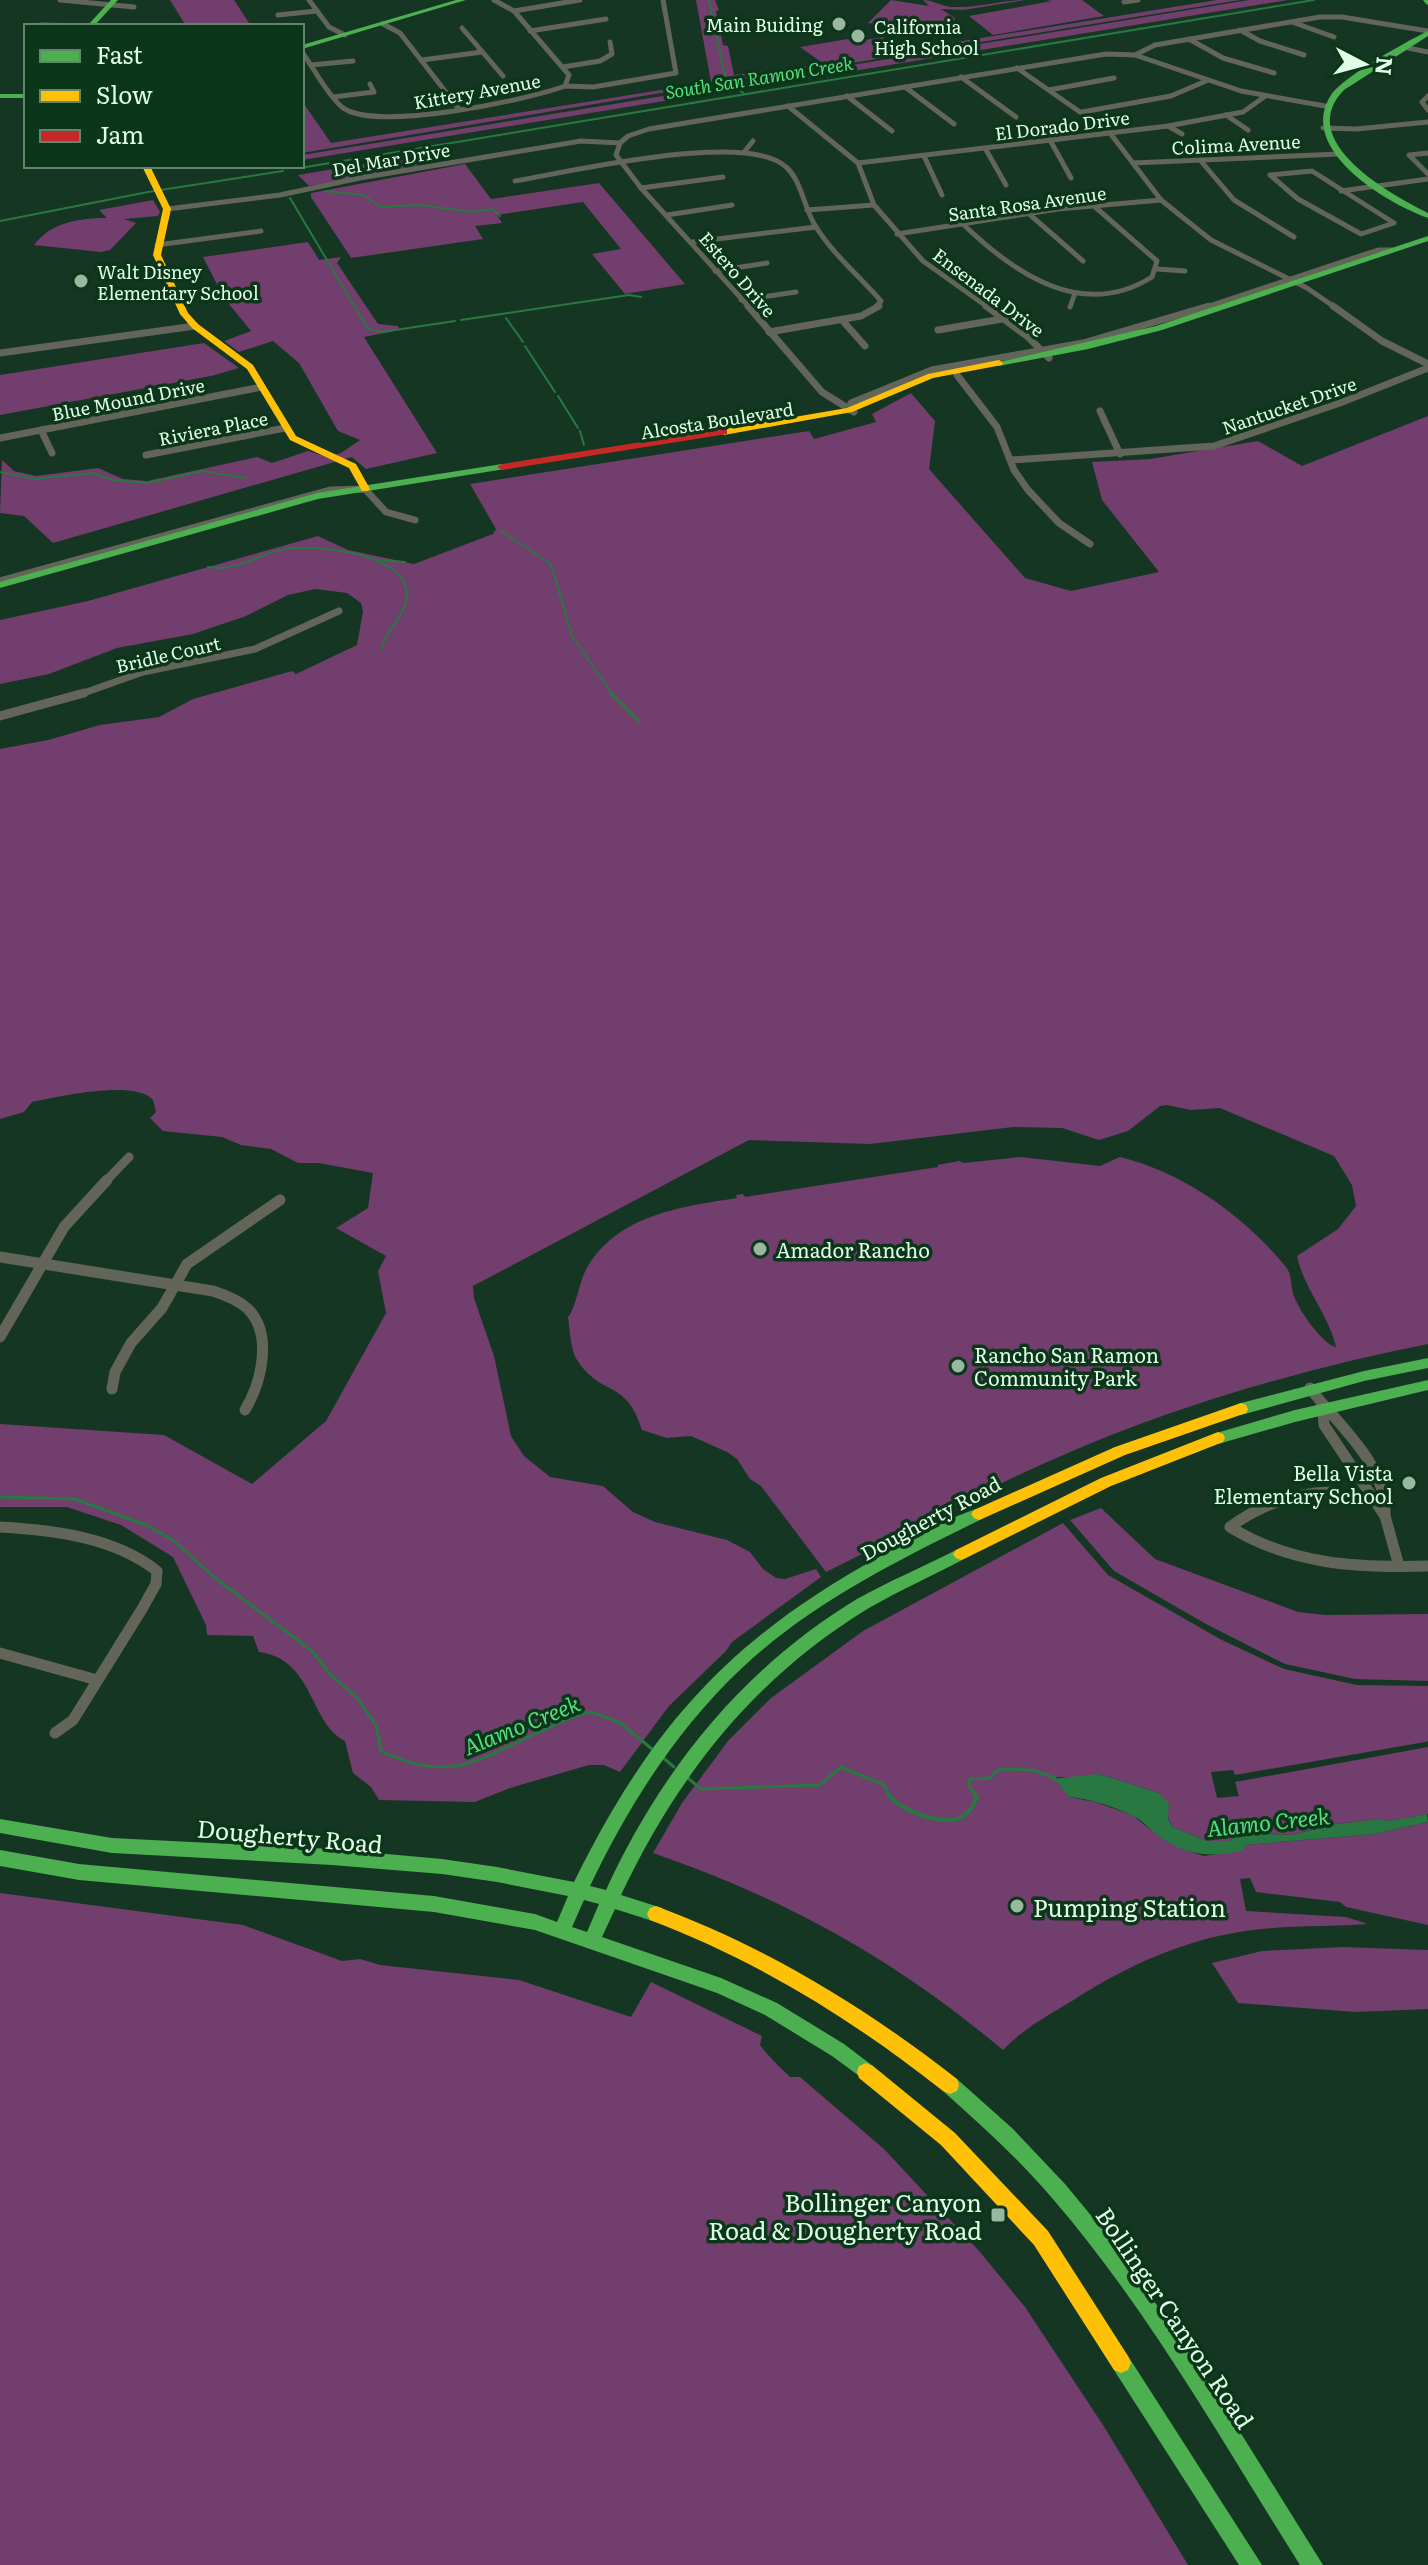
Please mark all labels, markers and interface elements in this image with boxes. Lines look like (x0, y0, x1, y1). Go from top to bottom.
place label: Main Buiding (706, 11, 824, 38)
place label: California High School (874, 13, 979, 61)
marker: Main Buiding (830, 15, 848, 33)
legend (24, 24, 304, 168)
north arrow (1324, 24, 1404, 104)
marker: California High School (849, 27, 867, 45)
text: Fast (96, 36, 143, 71)
water label: South San Ramon Creek (663, 49, 855, 105)
text: N (1368, 55, 1403, 77)
street label: Kittery Avenue (411, 67, 543, 115)
text: Slow (96, 76, 153, 111)
street label: El Dorado Drive (993, 103, 1131, 147)
text: Jam (96, 116, 144, 151)
street label: Colima Avenue (1171, 127, 1301, 161)
street label: Del Mar Drive (330, 135, 452, 183)
street label: Santa Rosa Avenue (946, 179, 1108, 227)
street label: Estero Drive (693, 225, 783, 323)
street label: Ensenada Drive (928, 241, 1050, 343)
place label: Walt Disney Elementary School (97, 258, 259, 306)
marker: Walt Disney Elementary School (72, 272, 90, 290)
street label: Nantucket Drive (1218, 369, 1360, 441)
street label: Blue Mound Drive (49, 371, 207, 427)
street label: Alcosta Boulevard (639, 395, 795, 445)
street label: Riviera Place (156, 404, 270, 452)
street label: Bridle Court (113, 629, 224, 679)
place label: Amador Rancho (776, 1234, 930, 1264)
marker: Amador Rancho (751, 1240, 769, 1258)
place label: Rancho San Ramon Community Park (974, 1339, 1159, 1392)
marker: Rancho San Ramon Community Park (949, 1357, 967, 1375)
place label: Bella Vista Elementary School (1213, 1457, 1393, 1510)
street label: Dougherty Road (854, 1467, 1006, 1567)
marker: Bella Vista Elementary School (1400, 1474, 1418, 1492)
water label: Alamo Creek (457, 1685, 585, 1763)
water label: Alamo Creek (1205, 1798, 1331, 1844)
street label: Dougherty Road (196, 1809, 385, 1861)
place label: Pumping Station (1033, 1889, 1226, 1924)
marker: Pumping Station (1008, 1897, 1026, 1915)
place label: Bollinger Canyon Road & Dougherty Road (708, 2184, 982, 2247)
street label: Bollinger Canyon Road (1089, 2199, 1264, 2435)
marker: Bollinger Canyon Road & Dougherty Road (989, 2206, 1007, 2224)

